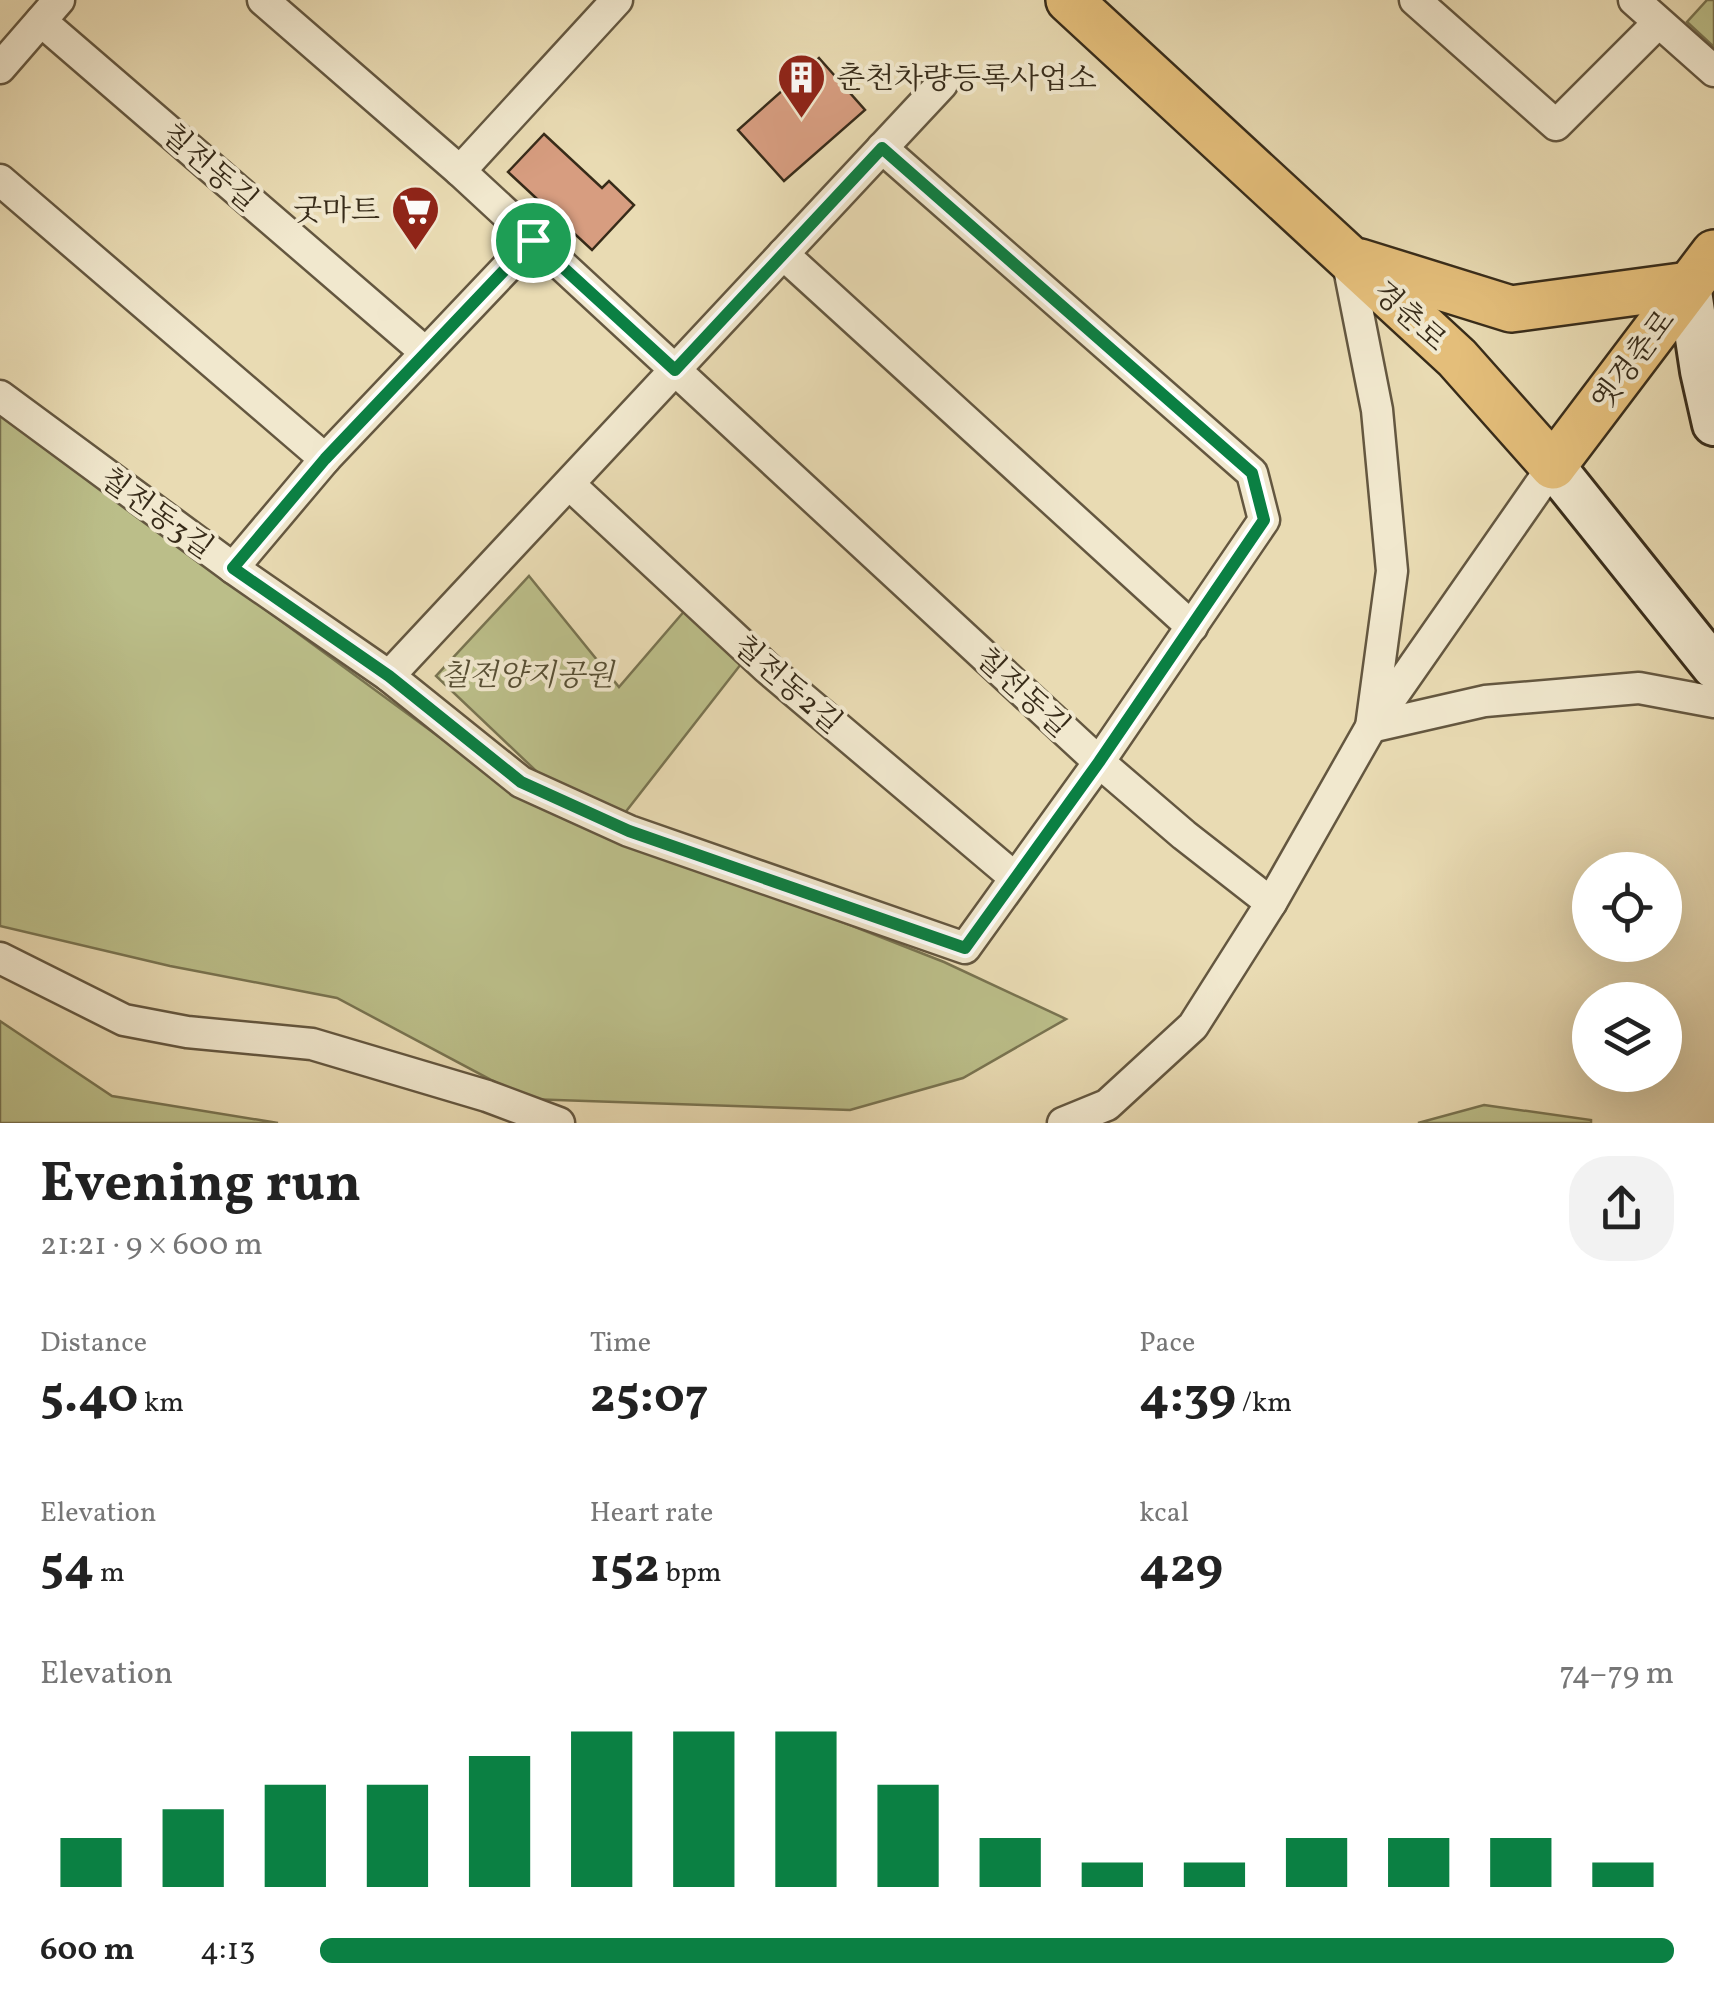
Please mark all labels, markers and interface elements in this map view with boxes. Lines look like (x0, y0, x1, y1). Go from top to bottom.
building icon: 춘천차량등록사업소 (775, 52, 827, 120)
place label: 춘천차량등록사업소 (836, 59, 1097, 101)
street label: 칠전동길 (151, 115, 266, 222)
supermarket icon: 굿마트 (389, 184, 441, 252)
place label: 굿마트 (293, 191, 380, 233)
pin (491, 198, 576, 283)
icon: arrive (506, 213, 561, 268)
street label: 경춘로 (1362, 273, 1455, 362)
street label: 옛경춘로 (1583, 302, 1686, 420)
street label: 칠전동3길 (90, 459, 221, 570)
street label: 칠전동2길 (723, 626, 850, 745)
street label: 칠전동길 (965, 639, 1078, 748)
park label: 칠전양지공원 (440, 656, 616, 698)
map controls (1572, 852, 1682, 1092)
button: locate (1572, 852, 1682, 962)
button: layers (1572, 982, 1682, 1092)
text: Evening run (40, 1148, 361, 1224)
button: share (1569, 1156, 1674, 1261)
text: 21:21 · 9 × 600 m (40, 1224, 263, 1268)
text: Distance (40, 1324, 147, 1363)
text: Time (590, 1324, 651, 1363)
text: Pace (1139, 1324, 1195, 1363)
text: 5.40 (40, 1363, 138, 1433)
text: 25:07 (590, 1363, 709, 1433)
text: 4:39 (1139, 1363, 1236, 1433)
text: km (138, 1384, 184, 1423)
text: /km (1236, 1384, 1292, 1423)
text: Elevation (40, 1494, 156, 1533)
text: Heart rate (590, 1494, 713, 1533)
text: kcal (1139, 1494, 1189, 1533)
text: 54 (40, 1533, 94, 1603)
text: 152 (590, 1533, 660, 1603)
text: 429 (1139, 1533, 1223, 1603)
text: m (94, 1554, 125, 1593)
text: bpm (660, 1554, 722, 1593)
text: Elevation (40, 1653, 173, 1697)
text: 74–79 m (1559, 1653, 1674, 1697)
text: 600 m (40, 1929, 135, 1973)
text: 4:13 (200, 1929, 256, 1973)

